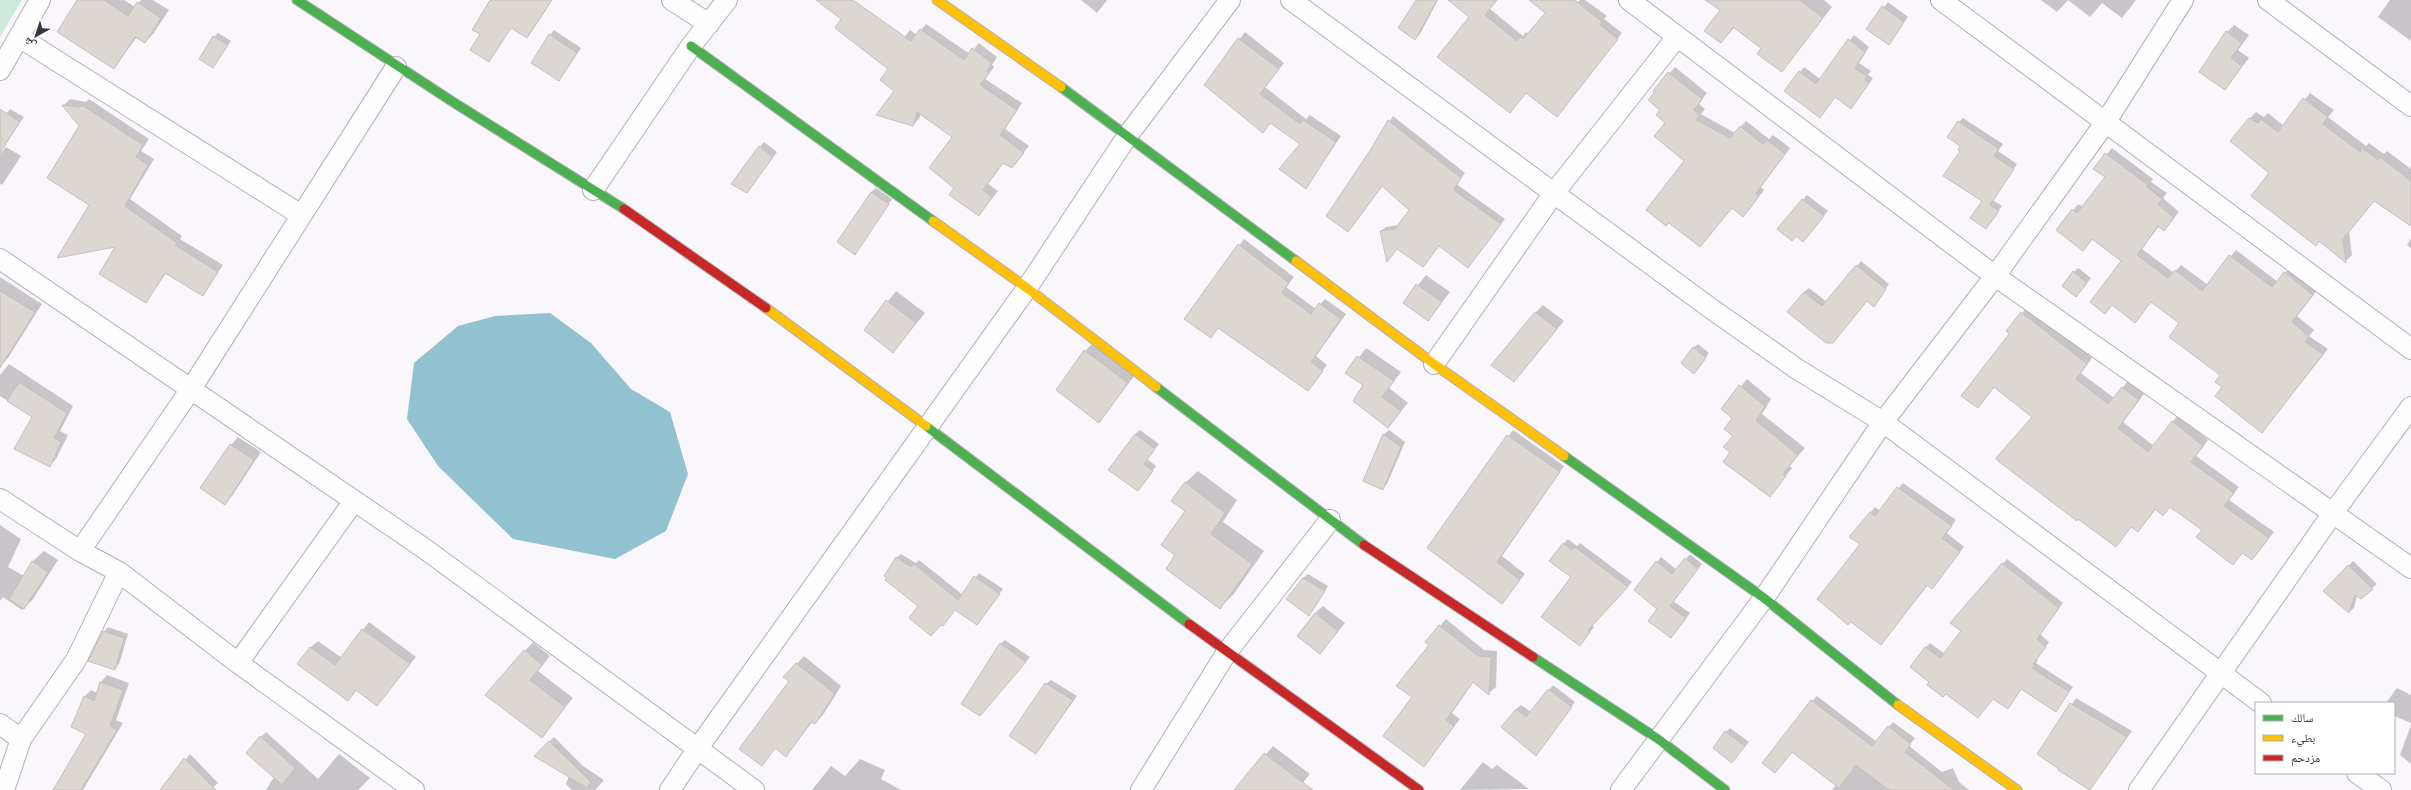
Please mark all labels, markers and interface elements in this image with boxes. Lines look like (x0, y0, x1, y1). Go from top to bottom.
north arrow (16, 16, 56, 56)
text: ش (21, 34, 39, 52)
legend (2255, 702, 2395, 774)
text: سالك (2291, 711, 2313, 725)
text: بطيء (2291, 731, 2315, 748)
text: مزدحم (2291, 751, 2320, 766)

